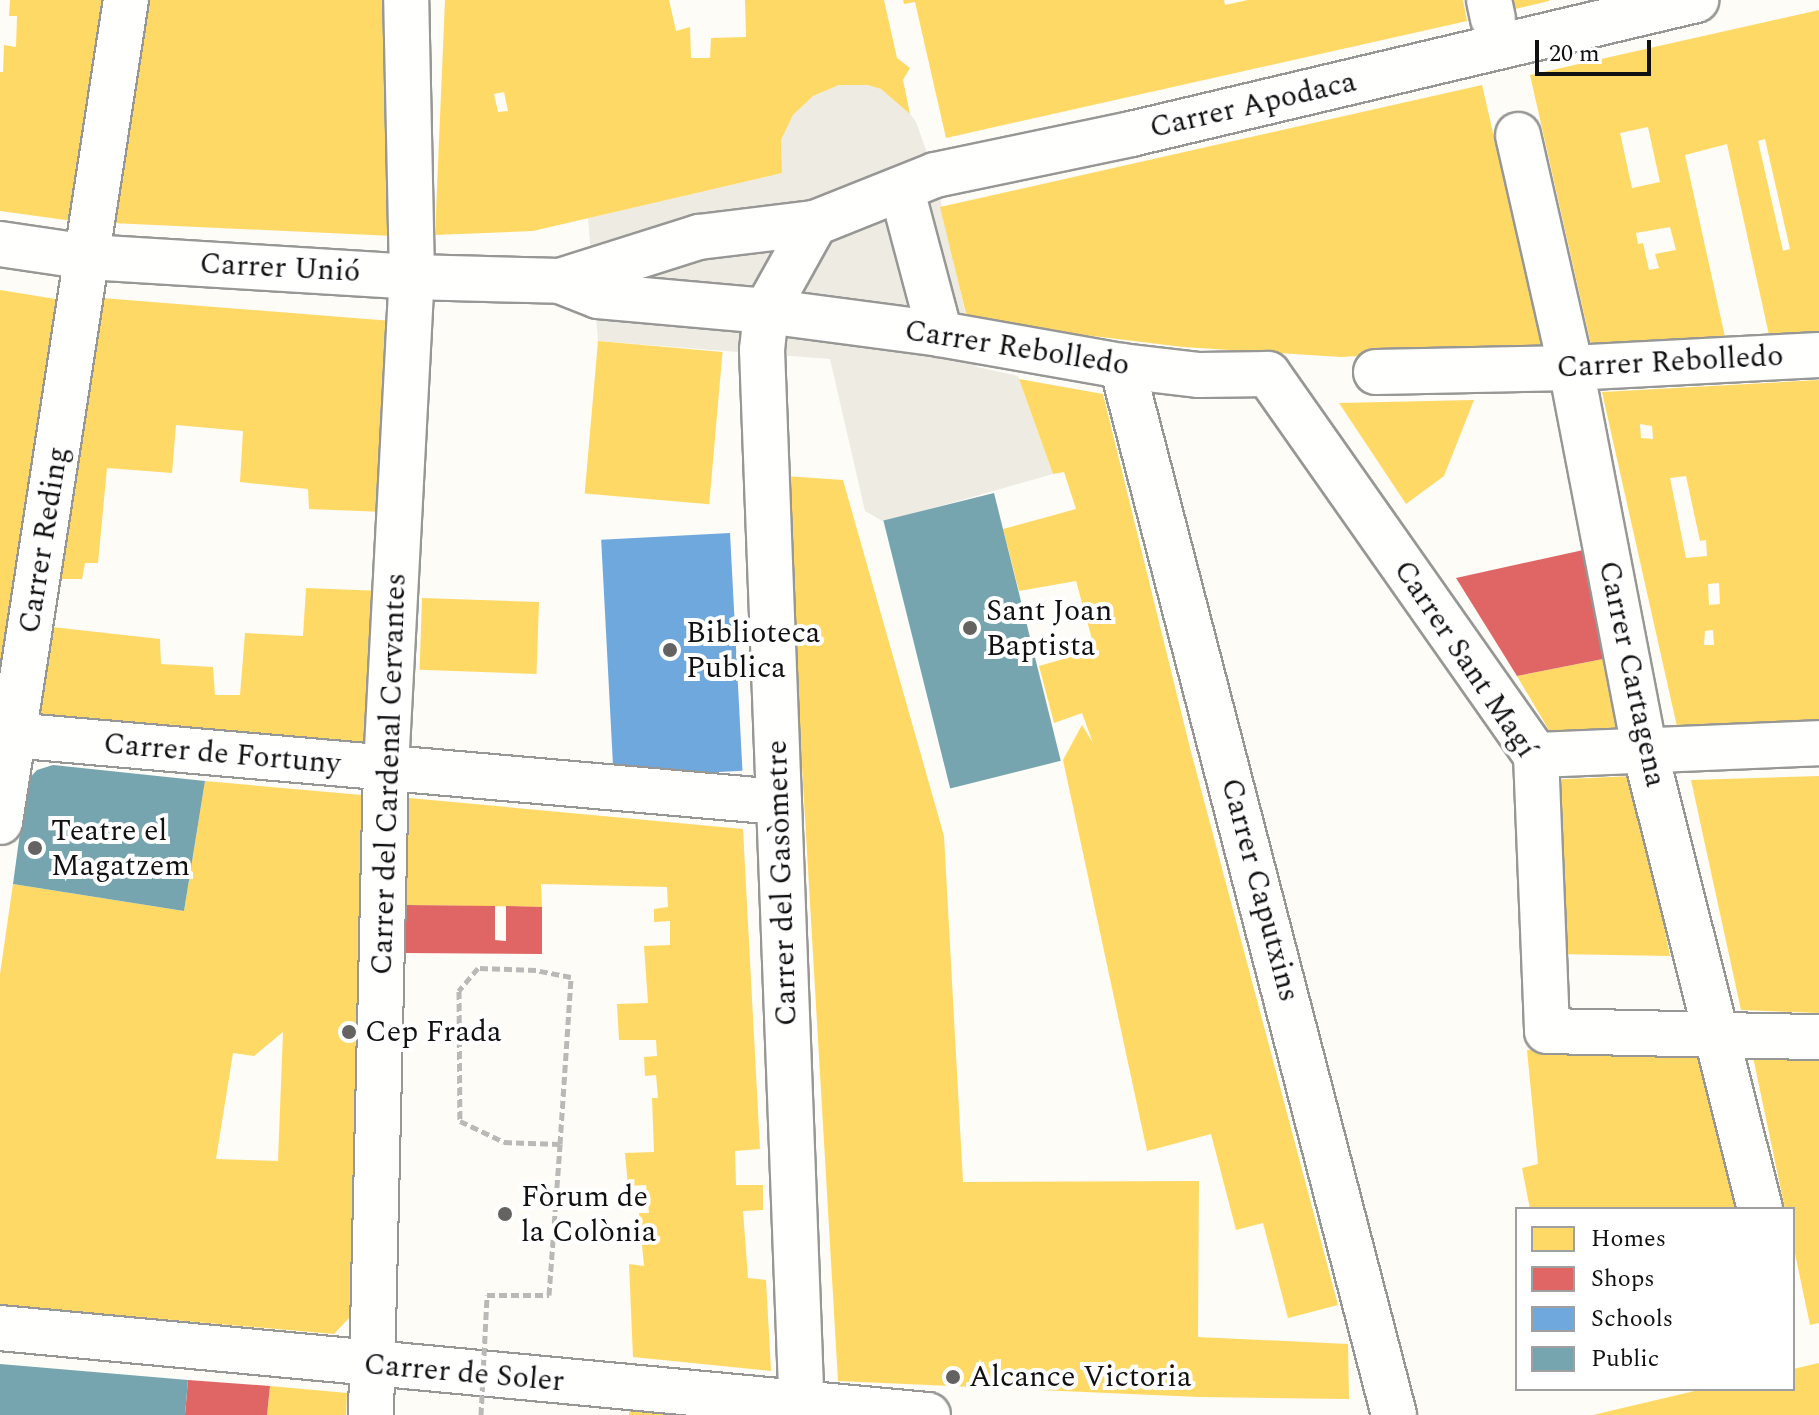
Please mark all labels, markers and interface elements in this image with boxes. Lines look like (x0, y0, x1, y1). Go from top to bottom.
scale bar (1539, 24, 1655, 74)
text: 20 m (1549, 36, 1600, 72)
street label: Carrer Apodaca (1146, 64, 1360, 146)
street label: Carrer Unió (199, 246, 361, 290)
street label: Carrer Rebolledo (902, 312, 1132, 384)
street label: Carrer Rebolledo (1556, 338, 1784, 386)
street label: Carrer Reding (11, 444, 77, 636)
street label: Carrer Sant Magí (1386, 554, 1544, 764)
street label: Carrer Cartagena (1590, 558, 1674, 790)
street label: Carrer del Cardenal Cervantes (364, 572, 414, 976)
place label: Sant Joan Baptista (986, 593, 1112, 664)
place label: Biblioteca Publica (686, 615, 821, 686)
marker: Sant Joan Baptista (961, 619, 979, 637)
marker: Biblioteca Publica (661, 641, 679, 659)
street label: Carrer de Fortuny (102, 726, 342, 782)
street label: Carrer del Gasòmetre (759, 739, 805, 1027)
street label: Carrer Caputxins (1213, 774, 1307, 1006)
place label: Teatre el Magatzem (51, 813, 190, 884)
marker: Teatre el Magatzem (26, 839, 44, 857)
place label: Cep Frada (365, 1014, 502, 1050)
marker: Cep Frada (340, 1023, 358, 1041)
place label: Fòrum de la Colònia (521, 1179, 656, 1250)
marker: Fòrum de la Colònia (496, 1205, 514, 1223)
legend (1515, 1207, 1795, 1391)
text: Homes (1591, 1221, 1666, 1257)
text: Shops (1591, 1261, 1655, 1297)
text: Schools (1591, 1301, 1673, 1337)
text: Public (1591, 1341, 1659, 1377)
street label: Carrer de Soler (362, 1346, 566, 1400)
place label: Alcance Victoria (969, 1359, 1192, 1395)
marker: Alcance Victoria (944, 1368, 962, 1386)

